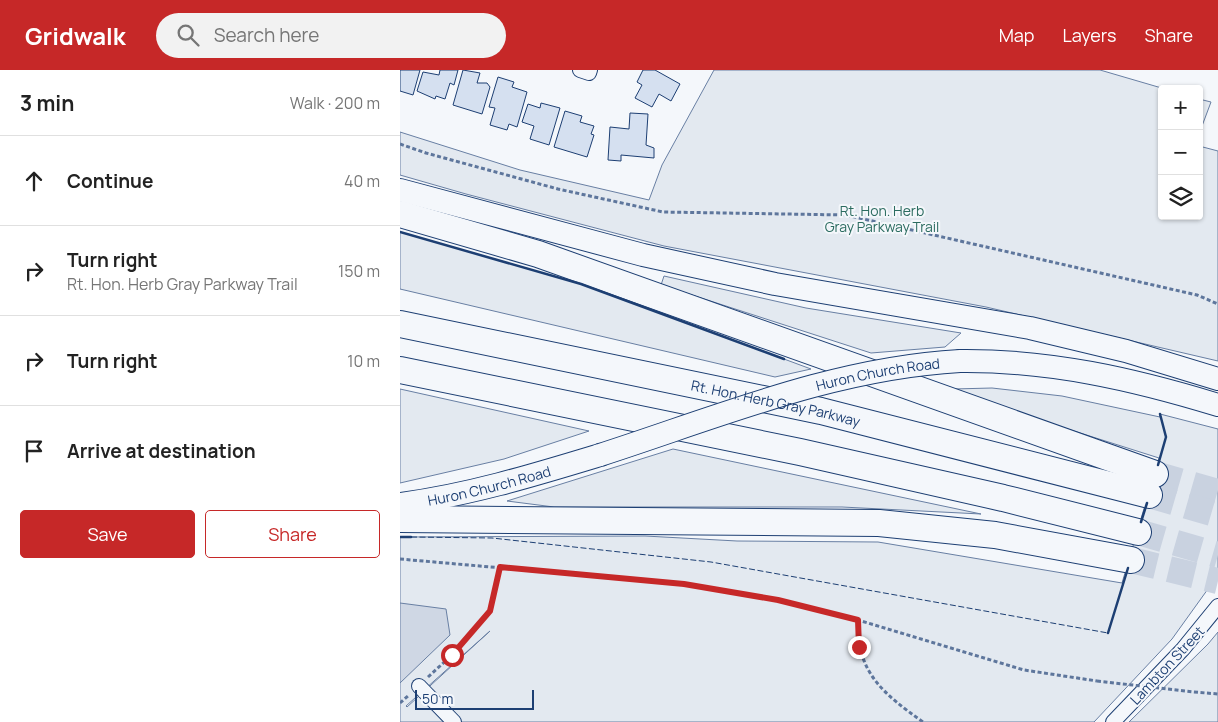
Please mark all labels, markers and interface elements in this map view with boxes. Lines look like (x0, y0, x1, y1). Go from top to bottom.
search box (156, 13, 506, 58)
text: Gridwalk (25, 19, 126, 52)
icon: search (174, 21, 202, 49)
text: Search here (214, 22, 319, 48)
text: Map (999, 23, 1034, 47)
text: Layers (1062, 23, 1116, 47)
text: Share (1144, 23, 1193, 47)
map controls (1158, 85, 1203, 220)
button: + (1158, 85, 1203, 130)
text: 3 min (20, 89, 74, 117)
text: Walk · 200 m (290, 92, 380, 114)
button: − (1158, 130, 1203, 175)
icon: ahead (20, 167, 48, 195)
text: Continue (67, 168, 153, 194)
text: 40 m (344, 170, 380, 192)
button: layers (1158, 175, 1203, 220)
park label: Rt. Hon. Herb Gray Parkway Trail (825, 201, 939, 236)
text: Turn right (67, 247, 157, 273)
icon: right (20, 257, 48, 285)
text: 150 m (338, 260, 380, 282)
text: Rt. Hon. Herb Gray Parkway Trail (67, 273, 298, 295)
icon: right (20, 347, 48, 375)
text: Turn right (67, 348, 157, 374)
text: 10 m (347, 350, 380, 372)
street label: Huron Church Road (814, 353, 941, 395)
street label: Rt. Hon. Herb Gray Parkway (690, 375, 863, 430)
icon: arrive (20, 437, 48, 465)
text: Arrive at destination (67, 438, 256, 464)
street label: Huron Church Road (426, 461, 553, 509)
button: Save (20, 510, 195, 558)
button: Share (205, 510, 380, 558)
street label: Lambton Street (1126, 621, 1209, 708)
route end (848, 636, 871, 659)
route start (441, 644, 464, 667)
scale bar (415, 687, 534, 710)
text: 50 m (422, 689, 453, 708)

